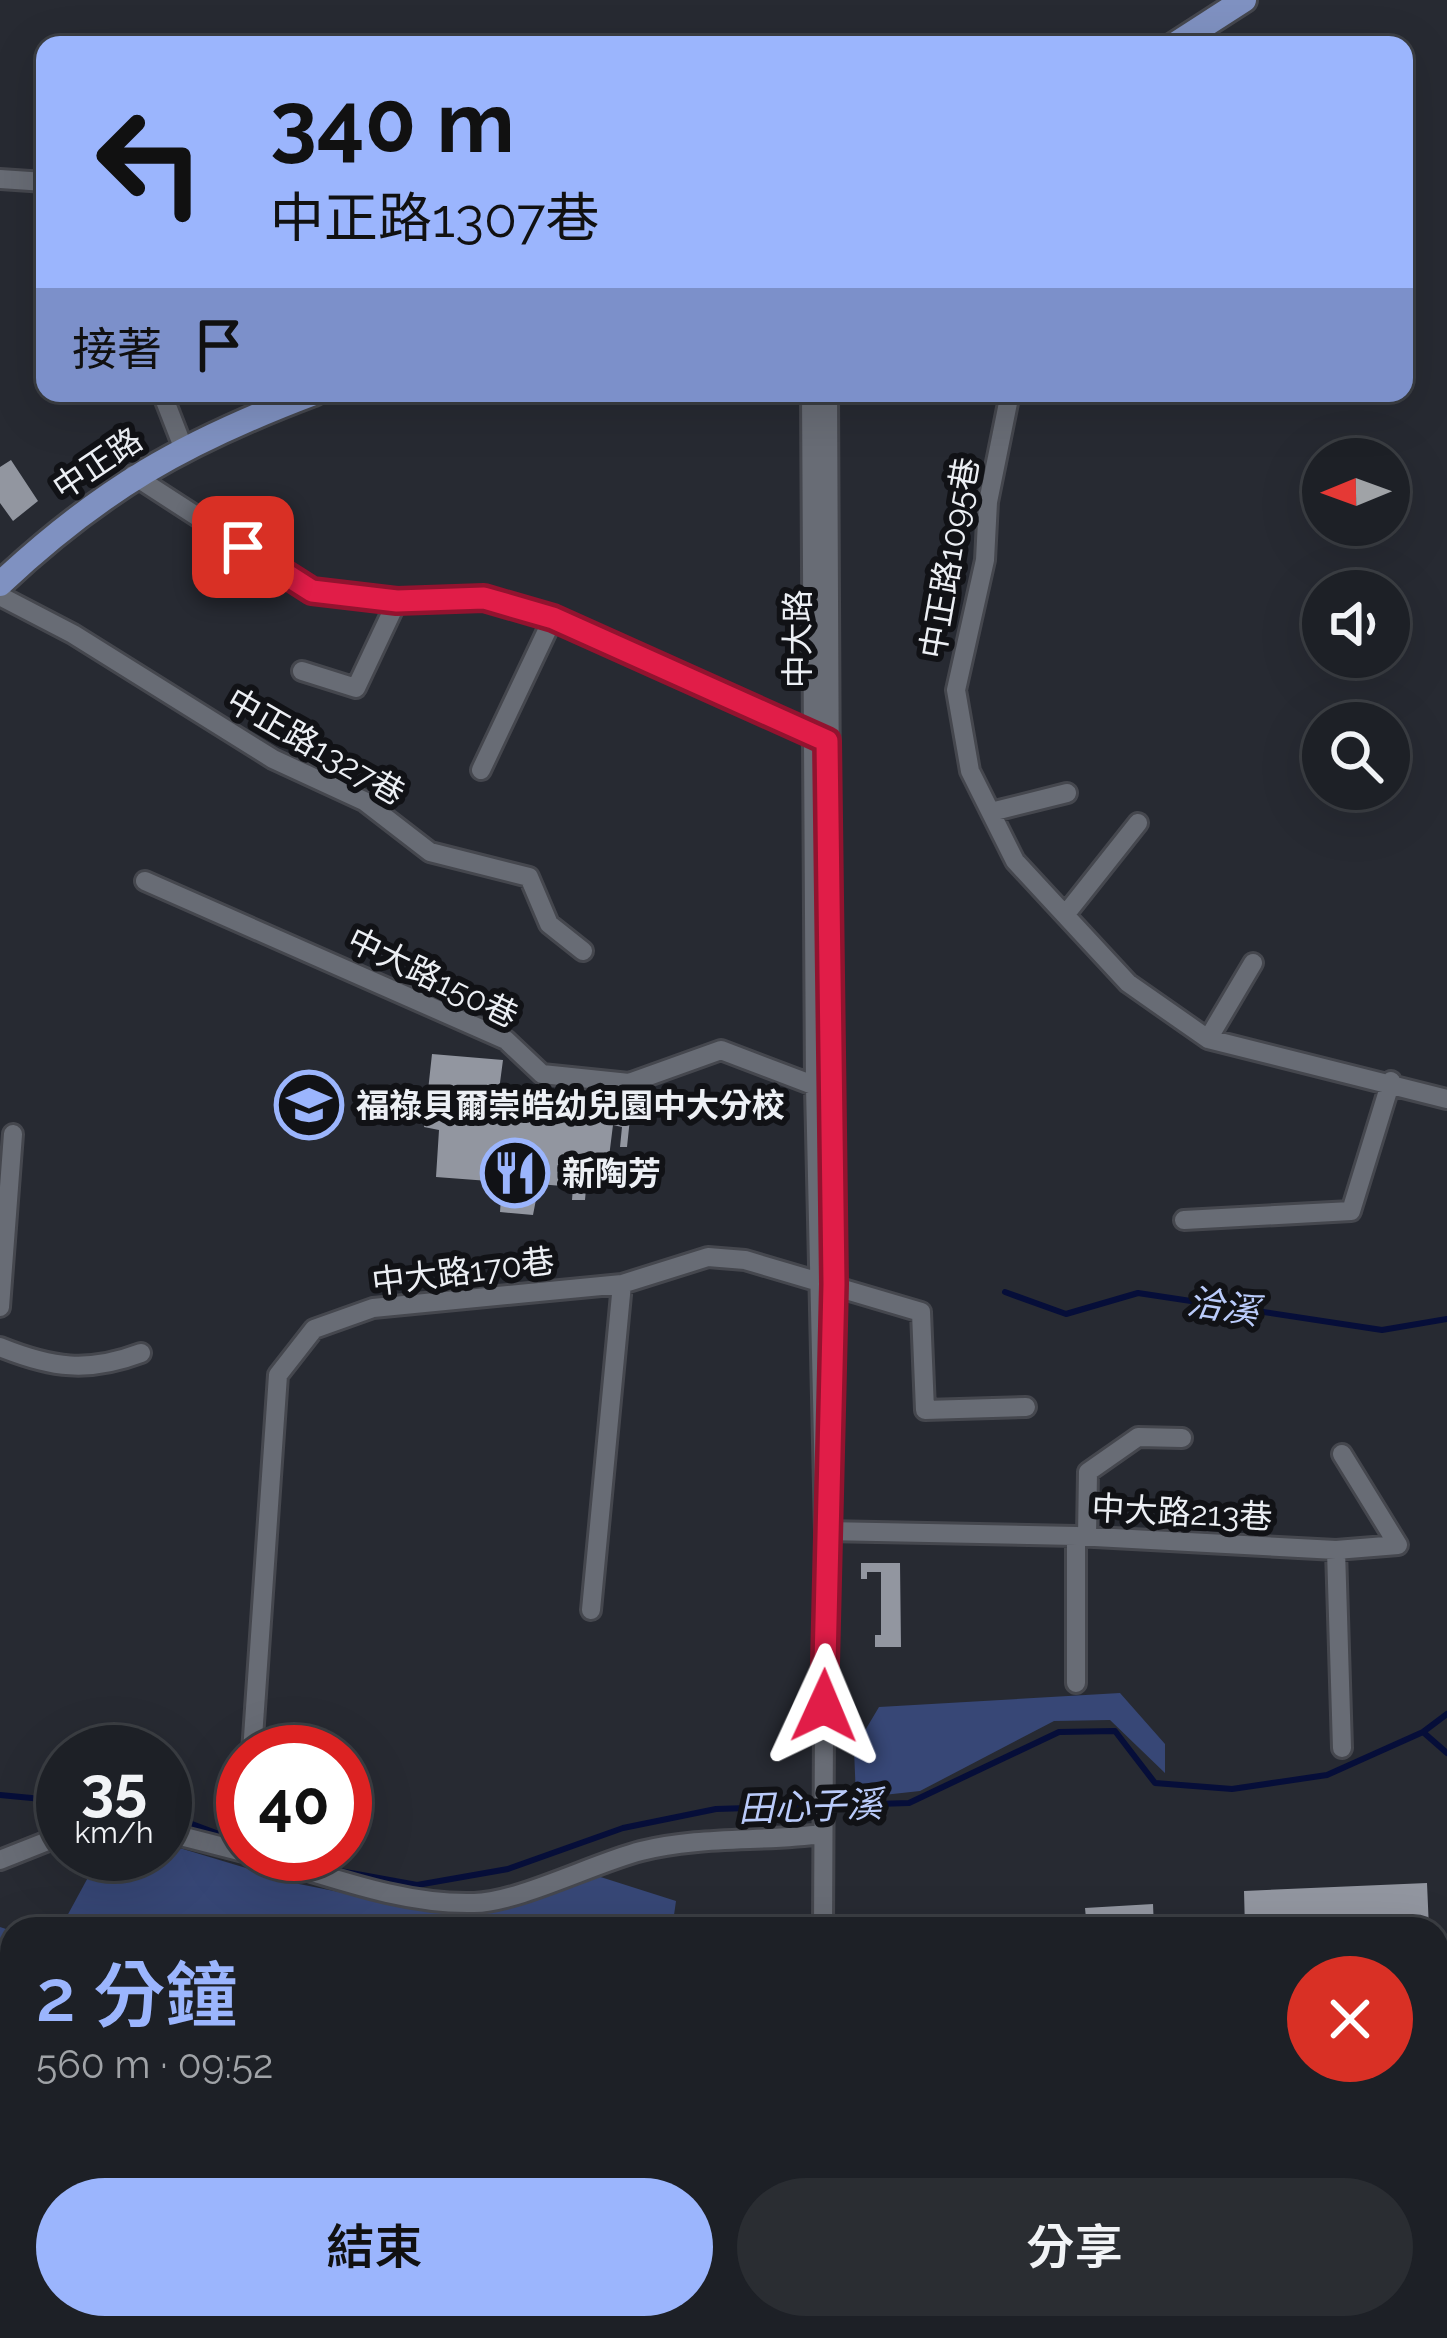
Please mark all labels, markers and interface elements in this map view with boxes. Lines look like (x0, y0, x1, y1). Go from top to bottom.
text: 340 m (270, 73, 515, 172)
icon: left (72, 84, 228, 240)
text: 中正路1307巷 (270, 186, 600, 250)
icon: arrive (186, 312, 252, 378)
text: 接著 (72, 323, 162, 376)
street label: 中正路 (45, 420, 149, 507)
north arrow (1302, 438, 1410, 546)
map controls (1302, 438, 1410, 810)
street label: 中正路1095巷 (913, 454, 986, 662)
pin (192, 496, 294, 598)
icon: arrive (210, 514, 276, 580)
button: sound (1302, 570, 1410, 678)
street label: 中大路 (778, 590, 817, 689)
street label: 中正路1327巷 (220, 680, 412, 813)
button: search (1302, 702, 1410, 810)
street label: 中大路150巷 (341, 920, 524, 1035)
school or university icon: 福祿貝爾崇皓幼兒園中大分校 (274, 1070, 344, 1140)
place label: 福祿貝爾崇皓幼兒園中大分校 (356, 1086, 785, 1125)
restaurant icon: 新陶芳 (480, 1138, 550, 1208)
place label: 新陶芳 (562, 1154, 661, 1193)
street label: 中大路170巷 (370, 1241, 557, 1302)
water label: 洽溪 (1184, 1280, 1267, 1333)
street label: 中大路213巷 (1091, 1488, 1273, 1537)
position arrow (761, 1643, 887, 1769)
speed limit sign: 40 (216, 1725, 372, 1881)
text: 35 (81, 1753, 147, 1823)
water label: 田心子溪 (737, 1782, 888, 1830)
text: km/h (74, 1815, 154, 1850)
text: 2 分鐘 (36, 1953, 237, 2038)
button: close (1287, 1956, 1413, 2082)
text: 560 m · 09:52 (36, 2041, 273, 2087)
button: 結束 (36, 2178, 713, 2316)
button: 分享 (737, 2178, 1413, 2316)

